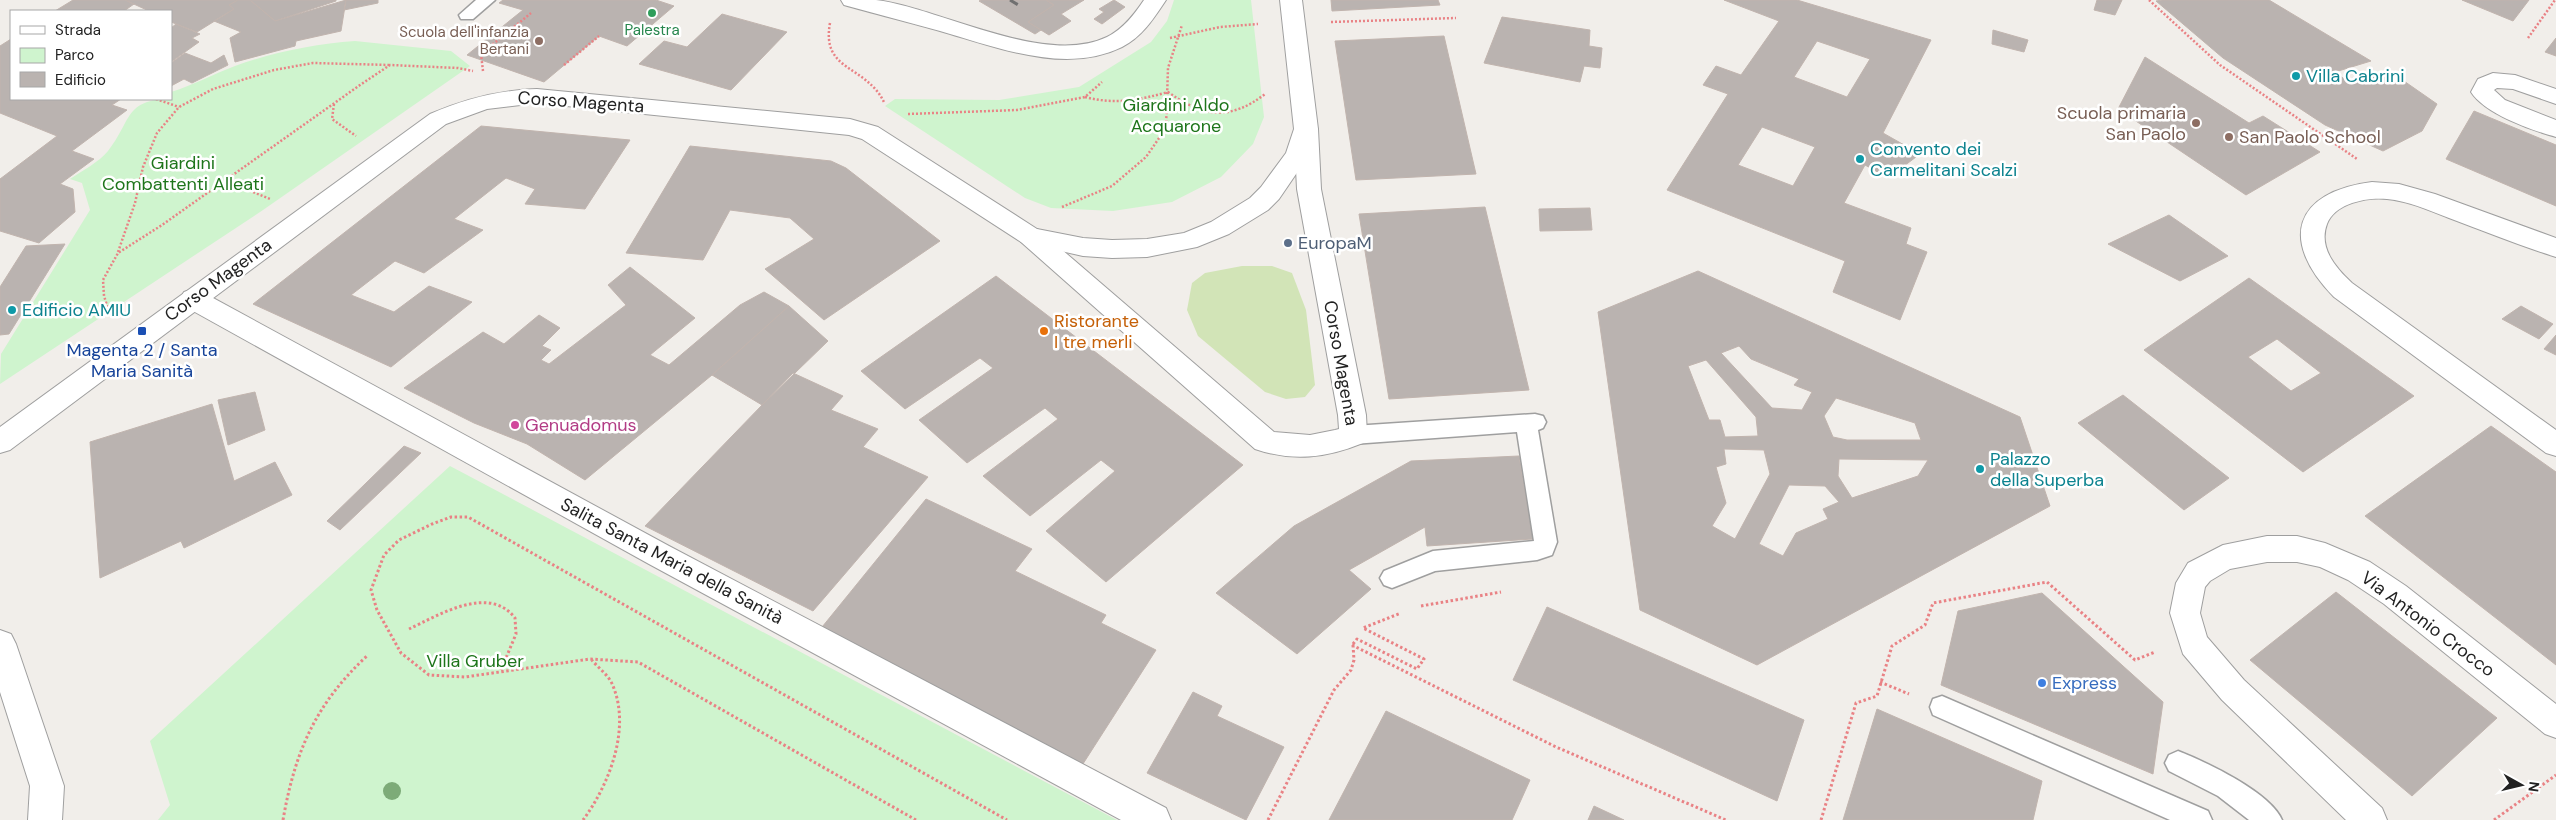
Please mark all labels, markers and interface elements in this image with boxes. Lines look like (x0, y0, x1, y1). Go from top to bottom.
marker: Palestra (646, 7, 658, 19)
legend (10, 10, 172, 100)
text: Strada (55, 20, 101, 40)
place label: Palestra (624, 20, 680, 40)
place label: Scuola dell'infanzia Bertani (399, 22, 529, 59)
marker: Scuola dell'infanzia Bertani (533, 35, 545, 47)
text: Parco (55, 45, 94, 65)
place label: Villa Cabrini (2306, 64, 2405, 88)
text: Edificio (55, 70, 106, 90)
marker: Villa Cabrini (2290, 70, 2302, 82)
street label: Corso Magenta (517, 86, 645, 118)
park label: Giardini Aldo Acquarone (1122, 93, 1230, 138)
place label: Scuola primaria San Paolo (2057, 101, 2186, 146)
marker: Scuola primaria San Paolo (2190, 117, 2202, 129)
place label: San Paolo School (2239, 125, 2381, 149)
marker: San Paolo School (2223, 131, 2235, 143)
place label: Convento dei Carmelitani Scalzi (1870, 137, 2017, 182)
park label: Giardini Combattenti Alleati (102, 151, 264, 196)
marker: Convento dei Carmelitani Scalzi (1854, 153, 1866, 165)
place label: EuropaM (1298, 231, 1372, 255)
street label: Corso Magenta (160, 233, 276, 327)
marker: EuropaM (1282, 237, 1294, 249)
place label: Edificio AMIU (22, 298, 131, 322)
street label: Corso Magenta (1318, 298, 1364, 428)
marker: Edificio AMIU (6, 304, 18, 316)
place label: Ristorante I tre merli (1054, 309, 1139, 354)
marker: Magenta 2 / Santa Maria Sanità (136, 325, 148, 337)
marker: Ristorante I tre merli (1038, 325, 1050, 337)
place label: Magenta 2 / Santa Maria Sanità (66, 338, 218, 383)
place label: Genuadomus (525, 413, 637, 437)
marker: Genuadomus (509, 419, 521, 431)
place label: Palazzo della Superba (1990, 447, 2104, 492)
marker: Palazzo della Superba (1974, 463, 1986, 475)
street label: Salita Santa Maria della Sanità (557, 492, 787, 630)
street label: Via Antonio Crocco (2356, 566, 2500, 682)
park label: Villa Gruber (426, 649, 524, 673)
place label: Express (2052, 671, 2117, 695)
marker: Express (2036, 677, 2048, 689)
north arrow (2496, 760, 2546, 810)
text: N (2524, 780, 2543, 793)

